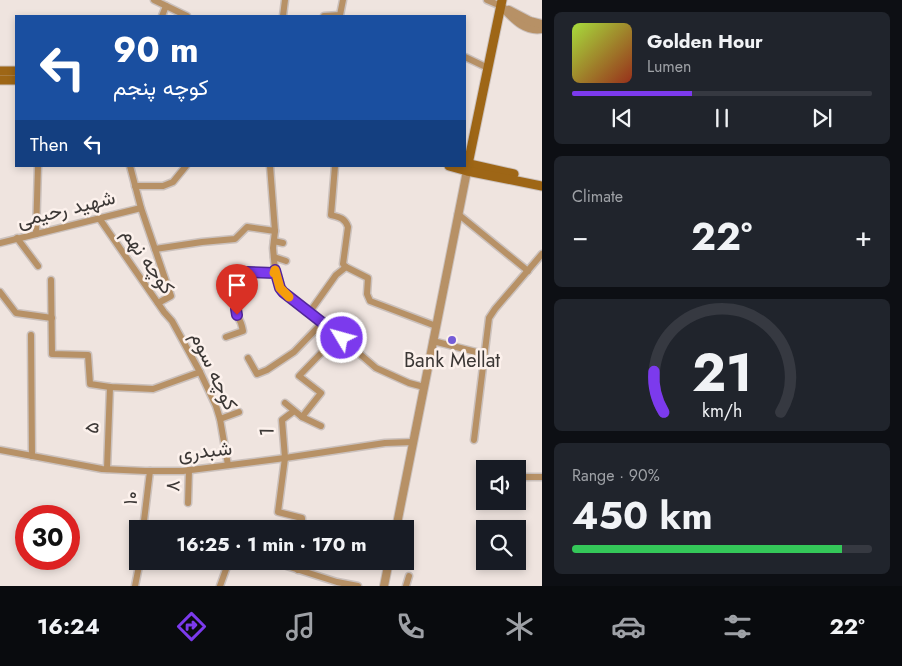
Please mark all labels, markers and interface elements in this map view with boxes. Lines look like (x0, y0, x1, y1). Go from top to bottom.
text: 90 m (113, 25, 199, 75)
text: Golden Hour (647, 28, 763, 55)
icon: left (30, 35, 95, 100)
text: Lumen (647, 55, 691, 78)
text: کوچه پنجم (113, 71, 209, 103)
icon: previous (608, 104, 636, 132)
icon: pause (708, 104, 736, 132)
icon: next (808, 104, 836, 132)
icon: left (79, 130, 107, 158)
text: Then (30, 131, 69, 158)
street label: شهید رحیمی (14, 183, 118, 235)
text: Climate (572, 185, 623, 208)
text: 22° (691, 209, 752, 264)
text: − (572, 216, 589, 257)
text: + (855, 216, 872, 257)
street label: کوچه نهم (114, 222, 182, 300)
pin (216, 264, 258, 315)
icon: arrive (223, 271, 251, 299)
position arrow (315, 311, 367, 363)
street label: کوچه سوم (183, 327, 245, 415)
marker: Bank Mellat (446, 334, 458, 346)
text: 21 (692, 335, 752, 411)
place label: Bank Mellat (404, 346, 500, 375)
text: km/h (702, 398, 742, 424)
street label: ۵ (77, 422, 107, 434)
street label: 1 (252, 427, 282, 437)
street label: شبدری (176, 434, 234, 468)
map controls (476, 460, 526, 570)
button: sound (476, 460, 526, 510)
text: Range · 90% (572, 464, 660, 487)
street label: ۸ (158, 480, 188, 492)
text: 450 km (572, 488, 713, 543)
street label: ۱۰ (116, 489, 146, 507)
speed limit sign: 30 (15, 505, 80, 570)
button: search (476, 520, 526, 570)
text: 16:25 · 1 min · 170 m (176, 531, 367, 558)
icon: directions (174, 609, 209, 644)
icon: music (283, 609, 318, 644)
icon: phone (393, 609, 428, 644)
icon: climate (502, 609, 537, 644)
icon: car (611, 609, 646, 644)
icon: filters (720, 609, 755, 644)
text: 16:24 (37, 610, 100, 642)
text: 22° (829, 610, 865, 642)

